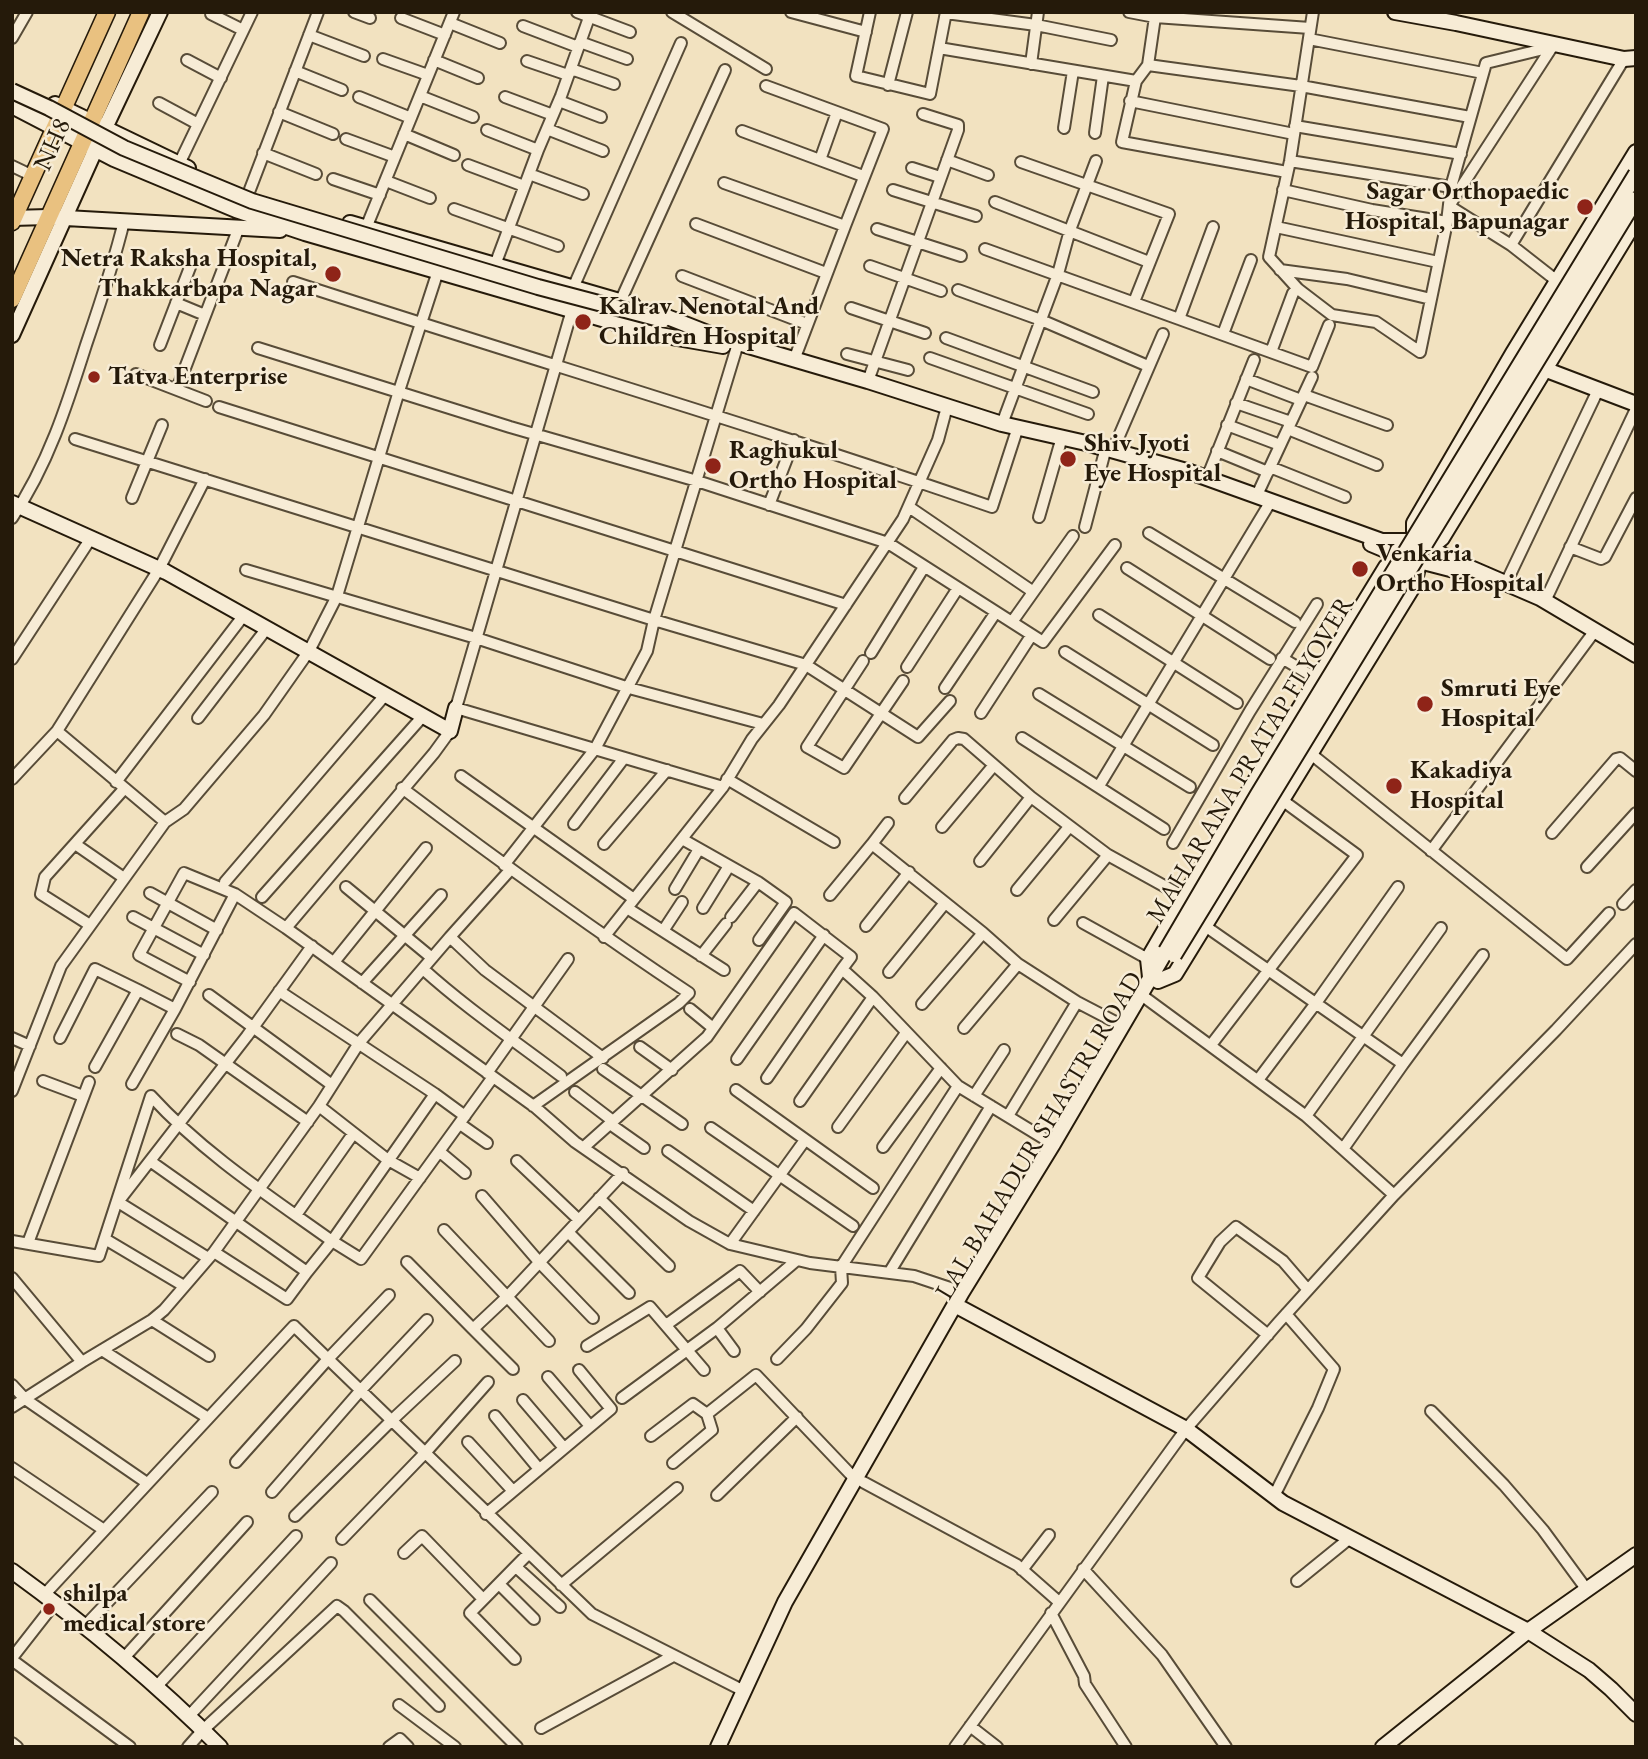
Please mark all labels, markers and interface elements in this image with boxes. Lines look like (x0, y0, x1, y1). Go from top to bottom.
street label: NH8 (28, 114, 78, 176)
place label: Sagar Orthopaedic Hospital, Bapunagar (1345, 176, 1569, 238)
marker: Sagar Orthopaedic Hospital, Bapunagar (1575, 197, 1595, 217)
place label: Netra Raksha Hospital, Thakkarbapa Nagar (61, 243, 317, 304)
marker: Netra Raksha Hospital, Thakkarbapa Nagar (323, 264, 343, 284)
place label: Kalrav Nenotal And Children Hospital (599, 291, 819, 352)
marker: Kalrav Nenotal And Children Hospital (573, 312, 593, 332)
place label: Tatva Enterprise (108, 361, 288, 393)
marker: Tatva Enterprise (86, 369, 102, 385)
place label: Shiv Jyoti Eye Hospital (1084, 428, 1221, 490)
place label: Raghukul Ortho Hospital (729, 435, 897, 496)
marker: Shiv Jyoti Eye Hospital (1058, 449, 1078, 469)
marker: Raghukul Ortho Hospital (703, 456, 723, 476)
place label: Venkaria Ortho Hospital (1376, 538, 1544, 600)
marker: Venkaria Ortho Hospital (1350, 559, 1370, 579)
street label: MAHARANA PRATAP FLYOVER (1141, 591, 1361, 929)
place label: Smruti Eye Hospital (1441, 673, 1561, 734)
marker: Smruti Eye Hospital (1415, 694, 1435, 714)
place label: Kakadiya Hospital (1410, 755, 1512, 816)
marker: Kakadiya Hospital (1384, 776, 1404, 796)
street label: LAL BAHADUR SHASTRI ROAD (930, 966, 1150, 1306)
place label: shilpa medical store (63, 1578, 206, 1640)
marker: shilpa medical store (41, 1601, 57, 1617)

